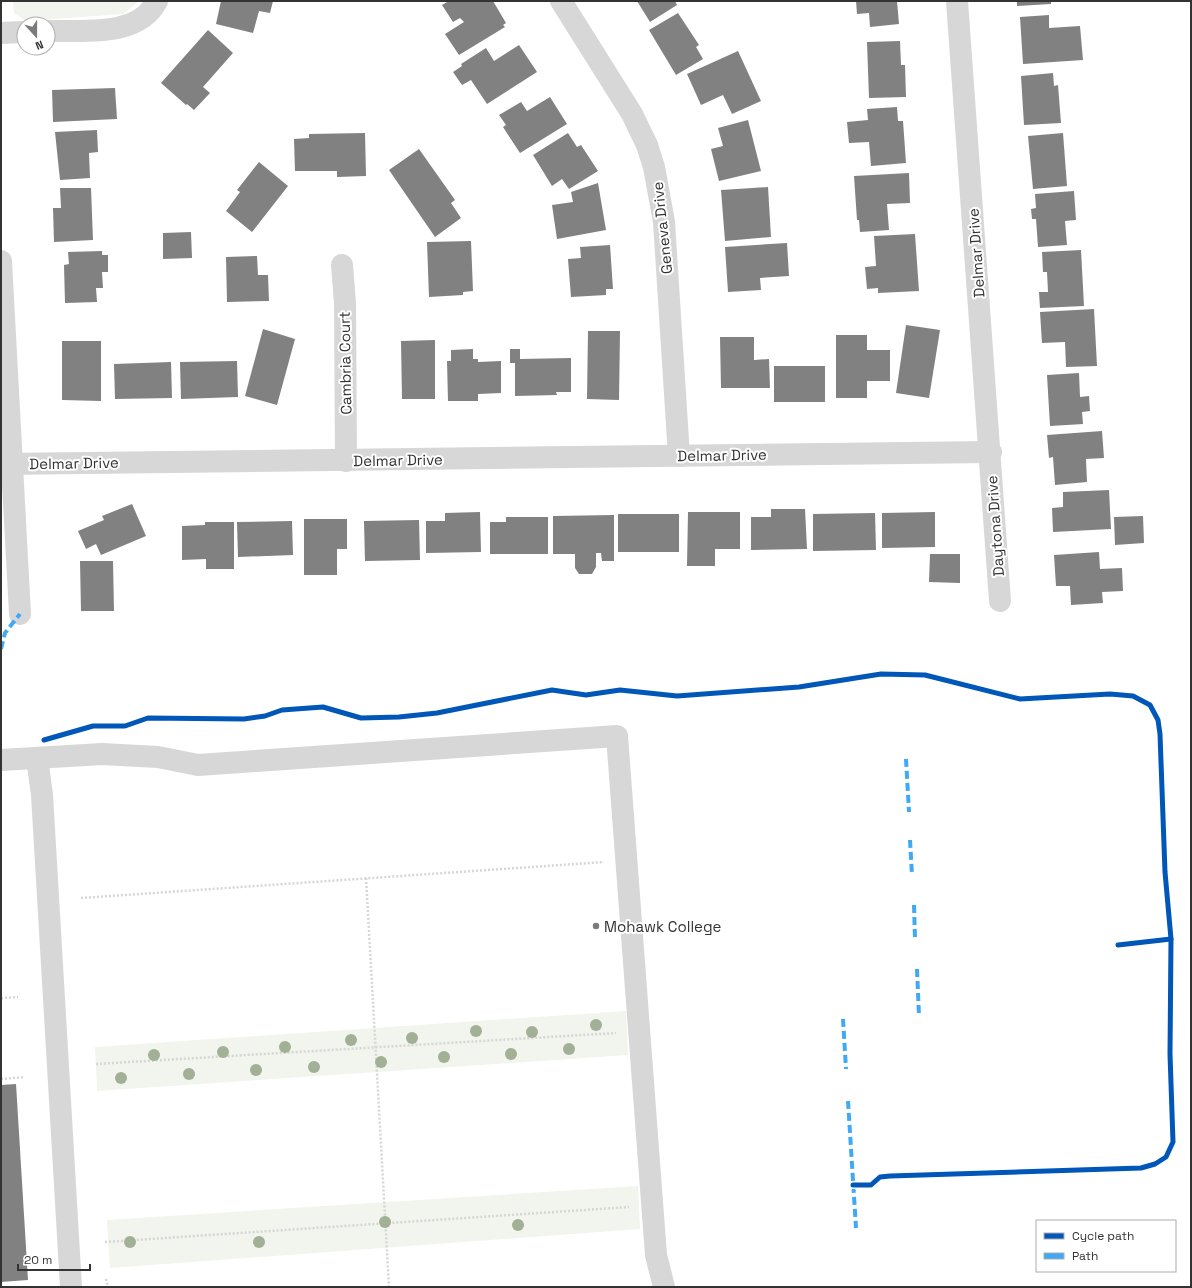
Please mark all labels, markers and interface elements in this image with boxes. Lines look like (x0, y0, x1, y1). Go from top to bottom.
north arrow (16, 16, 56, 56)
text: N (34, 37, 46, 53)
street label: Geneva Drive (648, 181, 676, 275)
street label: Delmar Drive (963, 208, 989, 298)
street label: Cambria Court (335, 311, 355, 415)
street label: Delmar Drive (677, 445, 767, 465)
street label: Delmar Drive (353, 450, 443, 470)
street label: Delmar Drive (29, 453, 119, 473)
street label: Daytona Drive (982, 475, 1008, 577)
place label: Mohawk College (604, 917, 722, 936)
marker: Mohawk College (591, 921, 601, 931)
legend (1036, 1220, 1176, 1272)
text: Cycle path (1072, 1228, 1134, 1244)
scale bar (18, 1246, 90, 1272)
text: Path (1072, 1248, 1098, 1264)
text: 20 m (24, 1252, 52, 1268)

